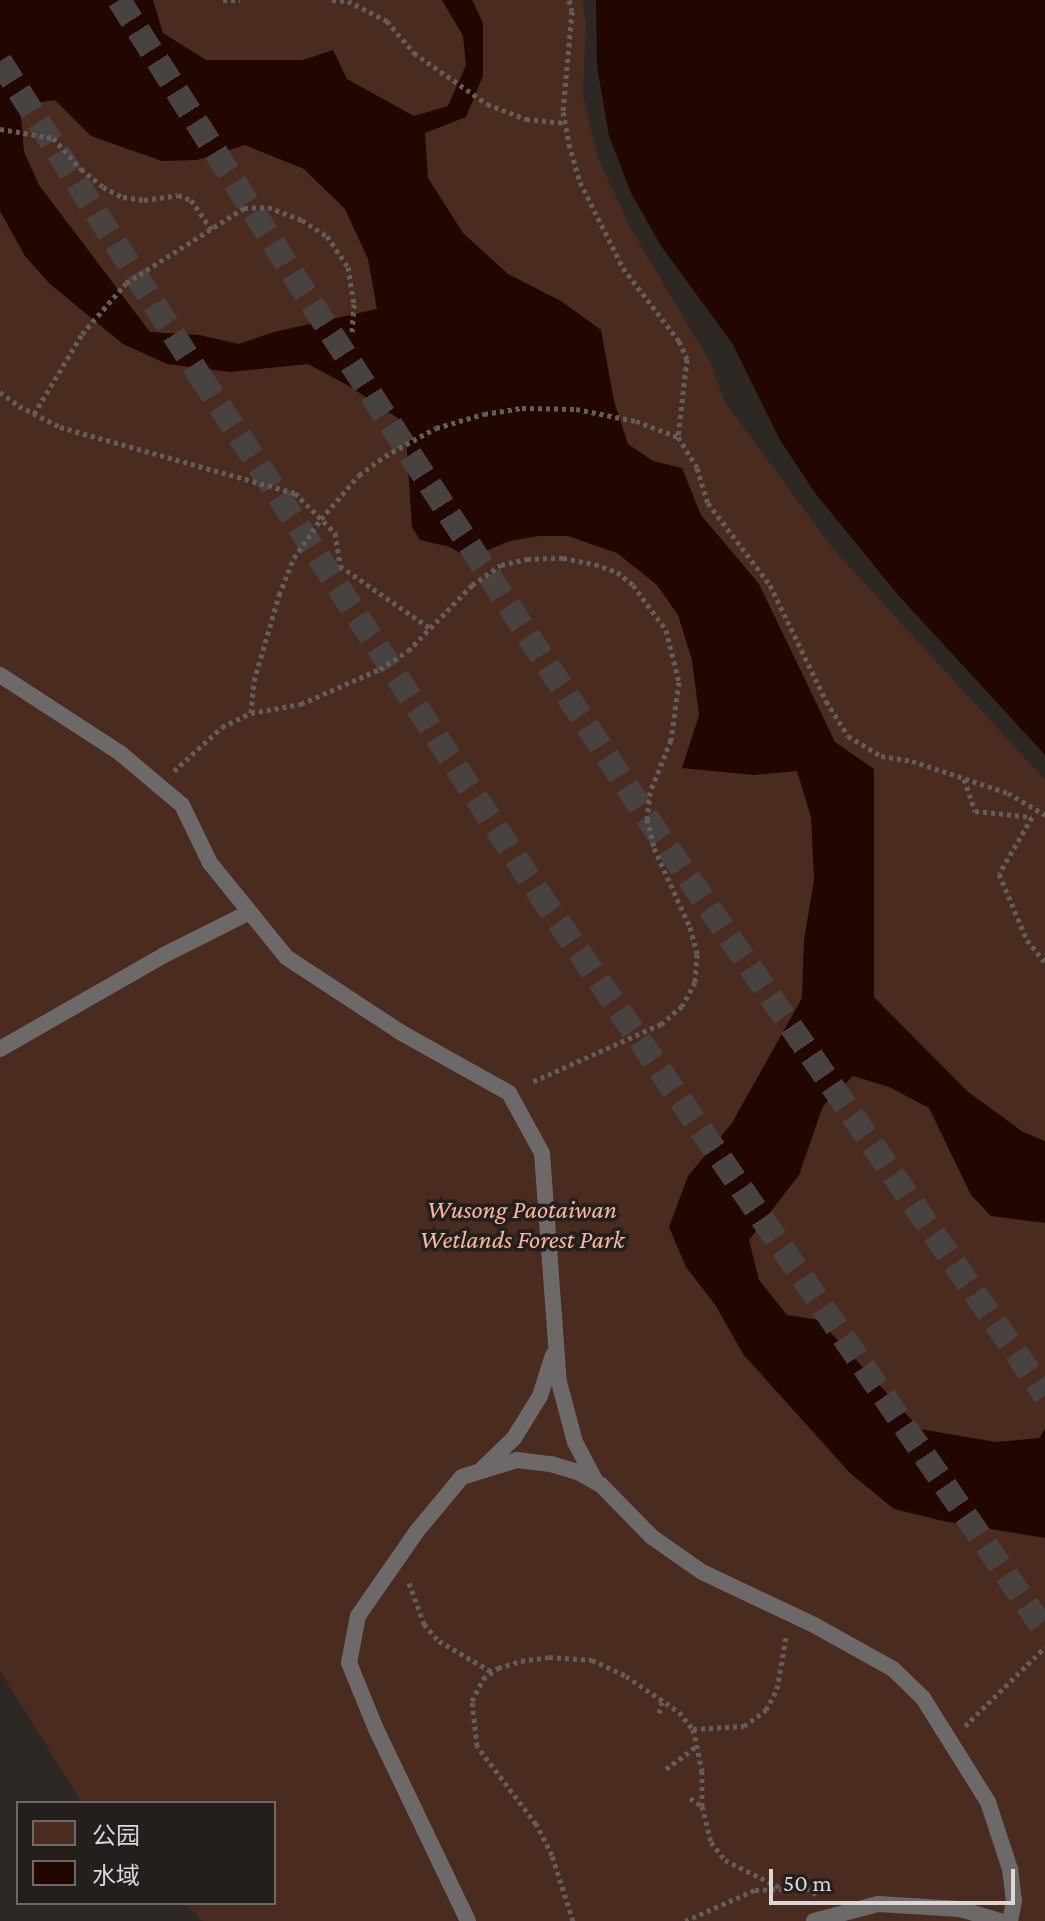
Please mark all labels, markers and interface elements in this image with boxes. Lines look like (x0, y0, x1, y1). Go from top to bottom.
park label: Wusong Paotaiwan Wetlands Forest Park (420, 1194, 624, 1256)
legend (16, 1801, 276, 1905)
text: 公园 (92, 1822, 140, 1849)
scale bar (773, 1853, 1019, 1903)
text: 水域 (92, 1862, 140, 1889)
text: 50 m (783, 1869, 832, 1896)

